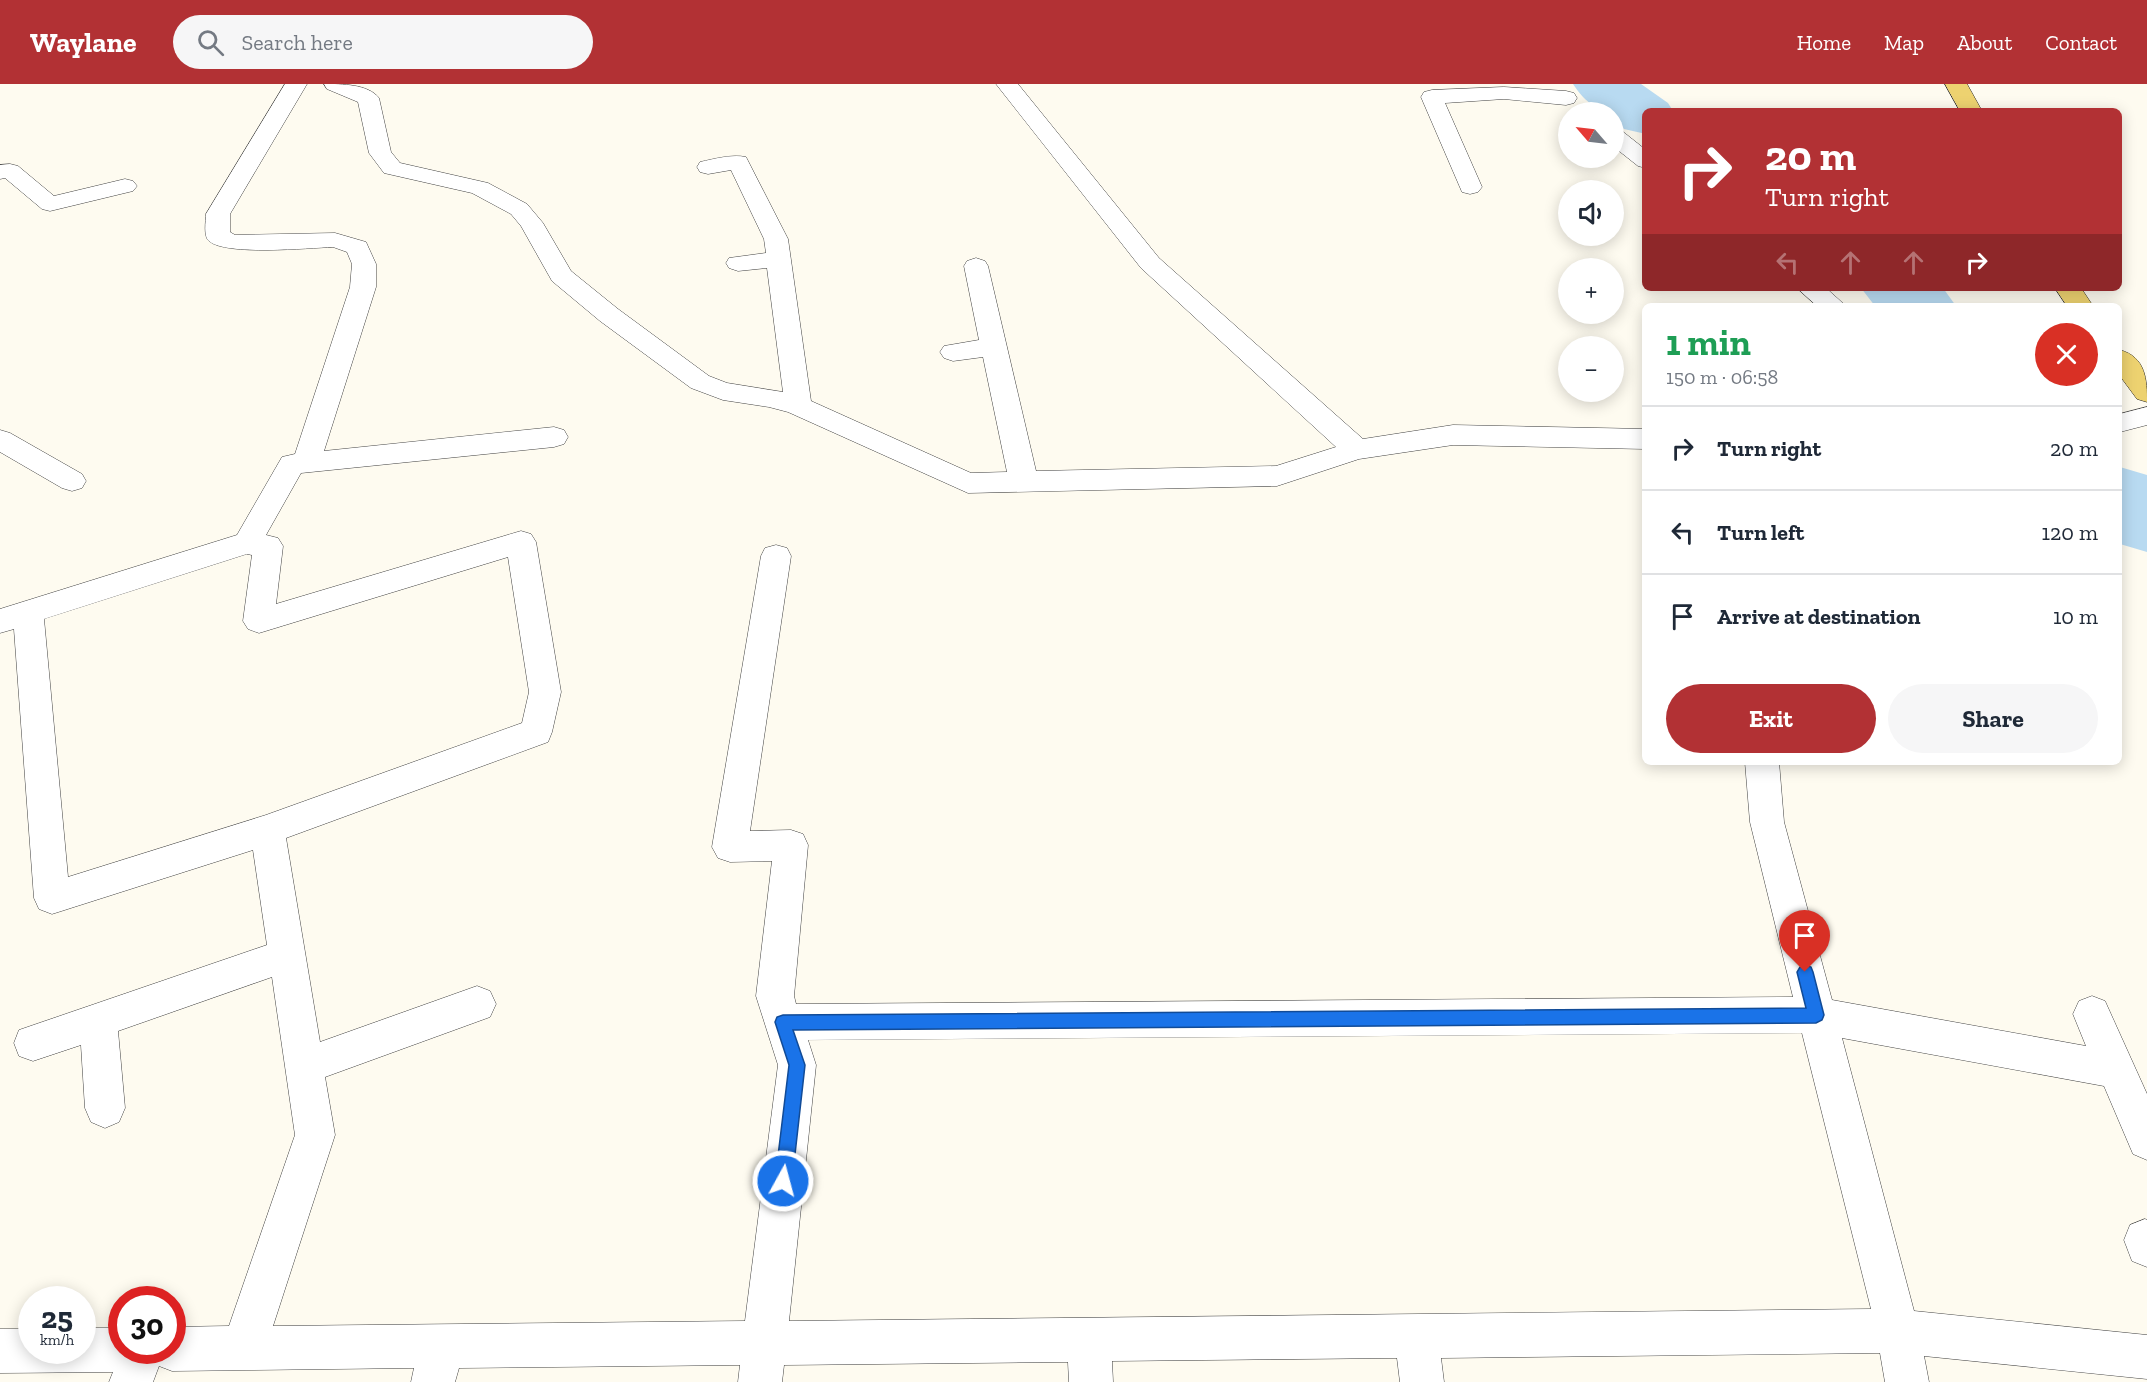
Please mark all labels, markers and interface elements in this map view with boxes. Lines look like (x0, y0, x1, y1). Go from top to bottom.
search box (173, 15, 593, 69)
text: Waylane (30, 26, 137, 59)
icon: search (194, 26, 227, 59)
text: Search here (242, 29, 353, 56)
text: Home (1797, 30, 1851, 55)
text: Map (1884, 30, 1924, 55)
text: About (1957, 30, 2012, 55)
text: Contact (2045, 30, 2117, 55)
north arrow (1558, 102, 1624, 168)
map controls (1558, 102, 1624, 402)
text: 20 m (1765, 130, 1856, 181)
icon: right (1666, 132, 1744, 210)
button: sound (1558, 180, 1624, 246)
text: Turn right (1765, 181, 1889, 213)
icon: left (1771, 246, 1804, 279)
icon: ahead (1834, 246, 1867, 279)
icon: ahead (1897, 246, 1930, 279)
icon: right (1960, 246, 1993, 279)
button: + (1558, 258, 1624, 324)
text: 1 min (1666, 321, 1751, 364)
button: close (2035, 323, 2098, 386)
button: − (1558, 336, 1624, 402)
text: 150 m · 06:58 (1666, 365, 1778, 389)
icon: right (1666, 432, 1699, 465)
text: Turn right (1717, 435, 1821, 462)
text: 20 m (2050, 435, 2098, 462)
icon: left (1666, 516, 1699, 549)
text: Turn left (1717, 519, 1804, 546)
text: 120 m (2042, 519, 2098, 546)
icon: arrive (1666, 600, 1699, 633)
text: Arrive at destination (1717, 603, 1920, 630)
text: 10 m (2053, 603, 2098, 630)
button: Exit (1666, 684, 1876, 753)
button: Share (1888, 684, 2098, 753)
pin (1779, 910, 1830, 972)
icon: arrive (1788, 919, 1821, 952)
position arrow (751, 1149, 815, 1213)
speed limit sign: 30 (108, 1286, 186, 1364)
text: 25 (41, 1300, 73, 1336)
text: km/h (40, 1331, 74, 1349)

